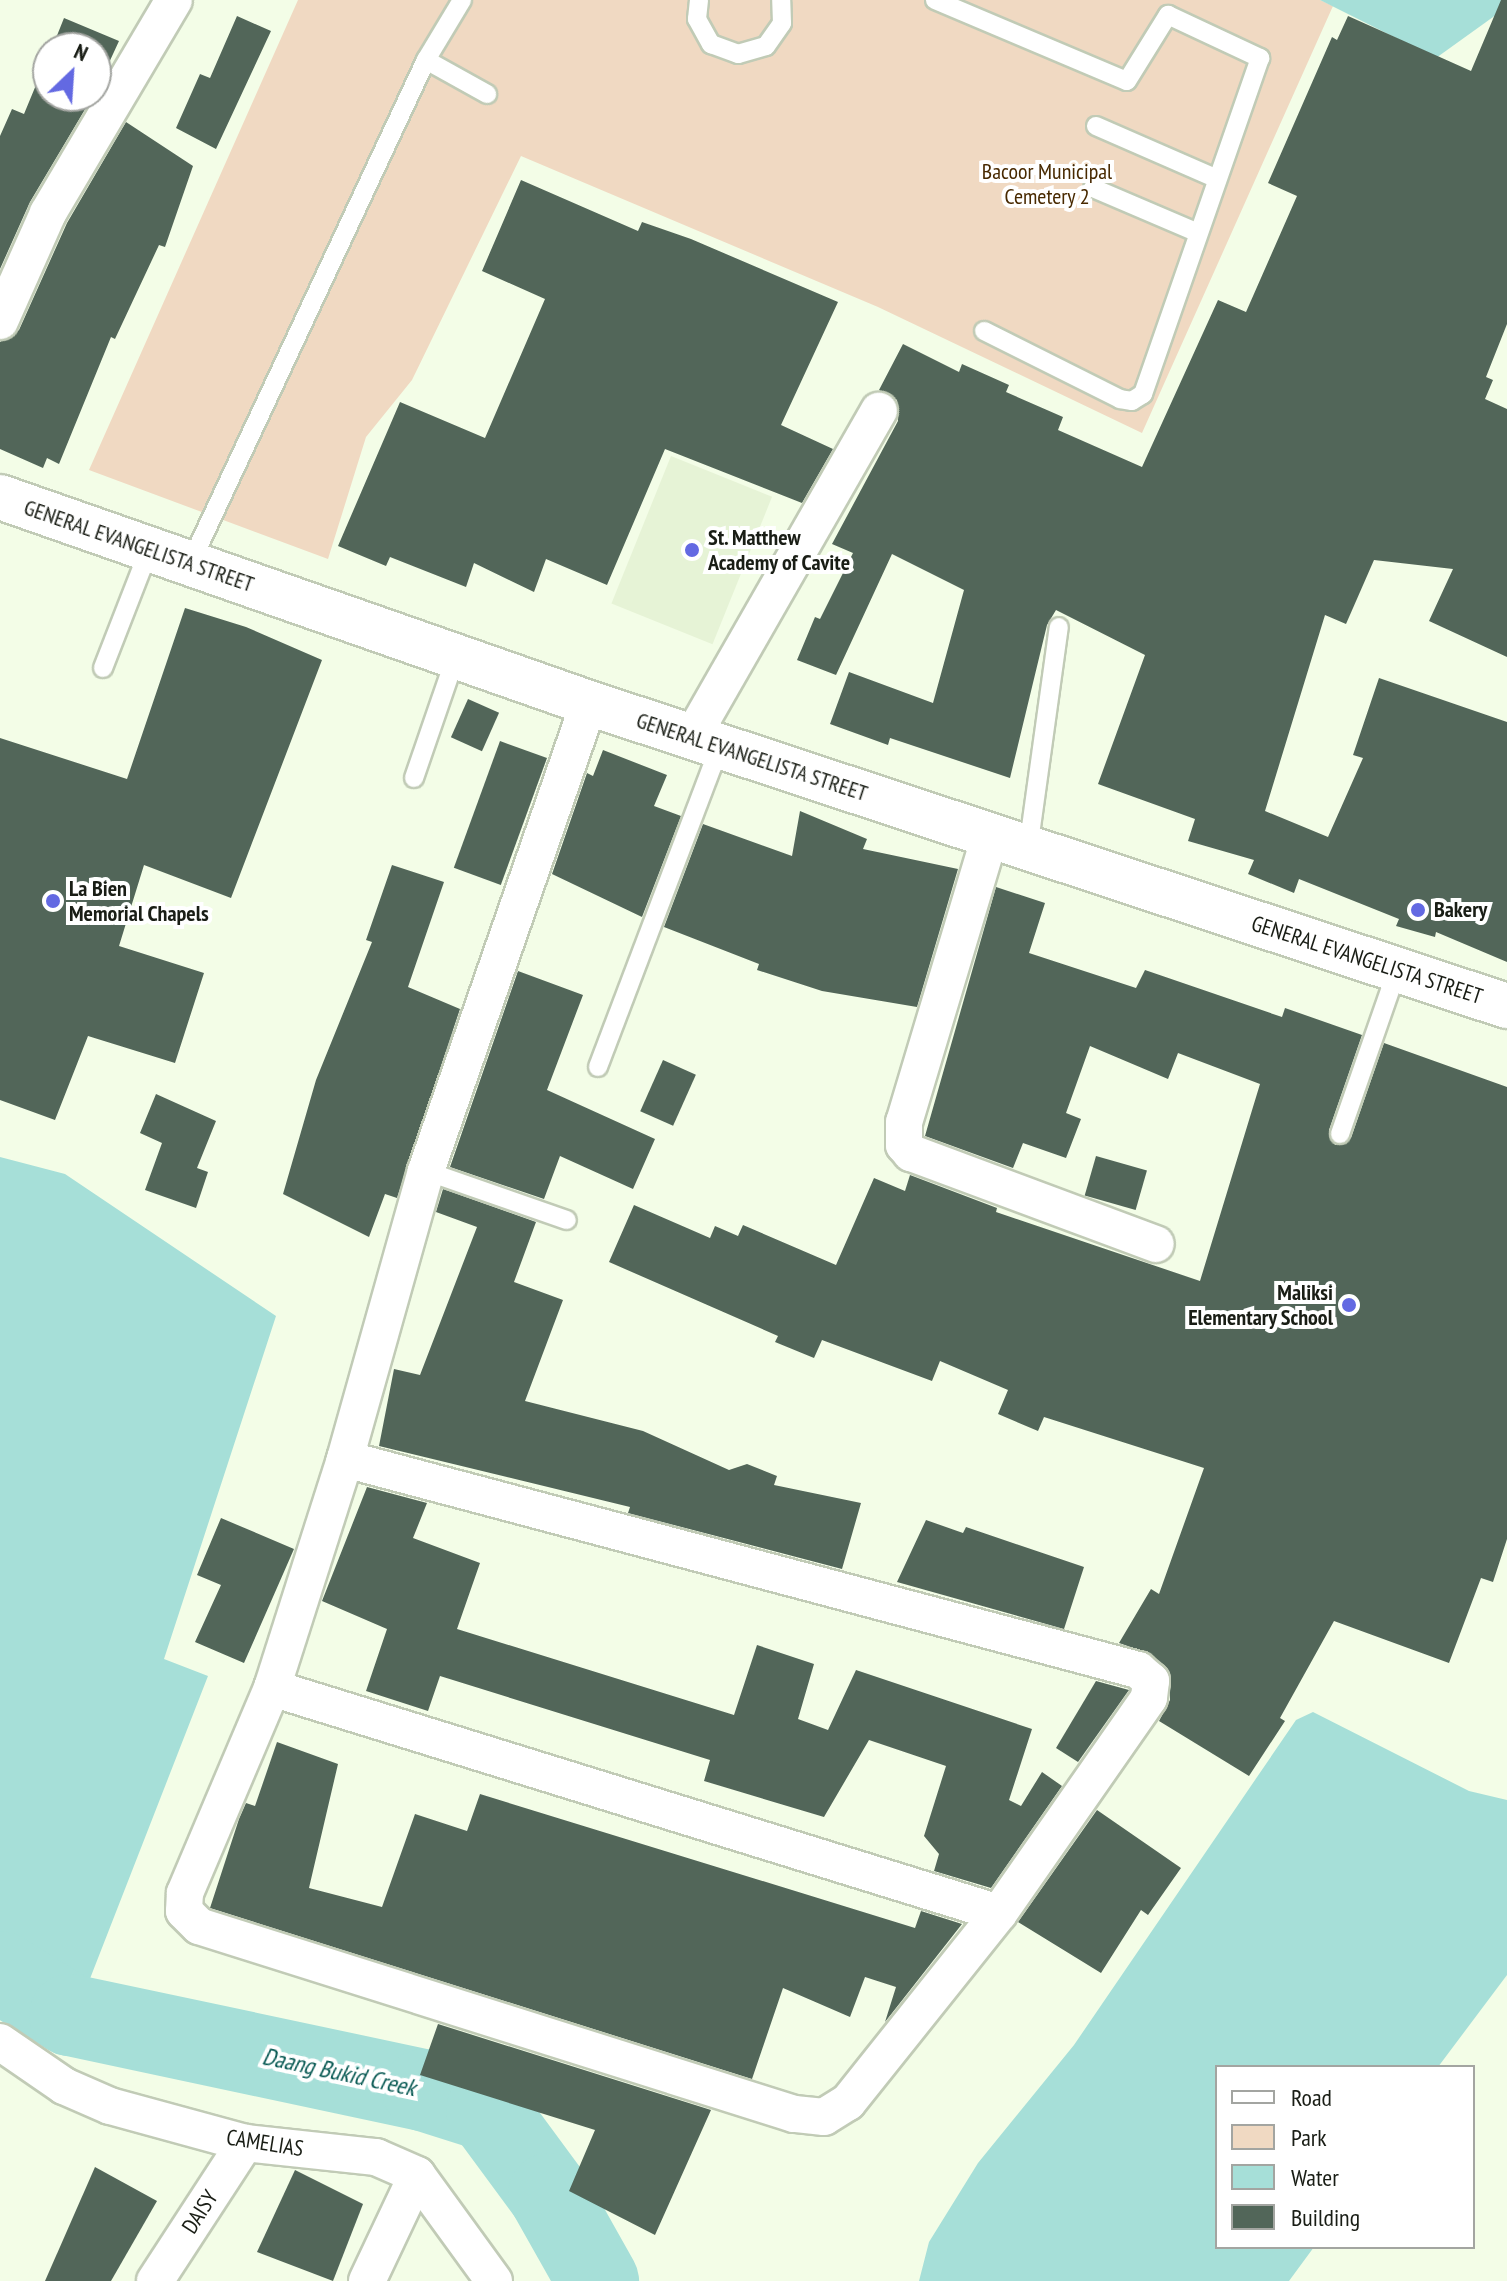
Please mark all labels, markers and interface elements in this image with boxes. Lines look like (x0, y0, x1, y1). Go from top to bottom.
north arrow (32, 32, 112, 112)
text: N (70, 37, 93, 67)
park label: Bacoor Municipal Cemetery 2 (982, 158, 1112, 210)
street label: GENERAL EVANGELISTA STREET (20, 494, 258, 598)
place label: St. Matthew Academy of Cavite (708, 524, 851, 576)
marker: St. Matthew Academy of Cavite (683, 541, 701, 559)
street label: GENERAL EVANGELISTA STREET (632, 707, 872, 807)
place label: La Bien Memorial Chapels (69, 875, 209, 926)
marker: La Bien Memorial Chapels (44, 892, 62, 910)
place label: Bakery (1434, 897, 1487, 923)
marker: Bakery (1409, 901, 1427, 919)
street label: GENERAL EVANGELISTA STREET (1247, 910, 1487, 1010)
place label: Maliksi Elementary School (1187, 1279, 1333, 1330)
marker: Maliksi Elementary School (1340, 1296, 1358, 1314)
water label: Daang Bukid Creek (260, 2042, 418, 2102)
legend (1215, 2065, 1475, 2249)
text: Road (1291, 2082, 1332, 2113)
text: Park (1291, 2122, 1327, 2153)
street label: CAMELIAS (225, 2124, 305, 2162)
text: Water (1291, 2162, 1339, 2193)
street label: DAISY (176, 2186, 224, 2238)
text: Building (1291, 2202, 1360, 2233)

